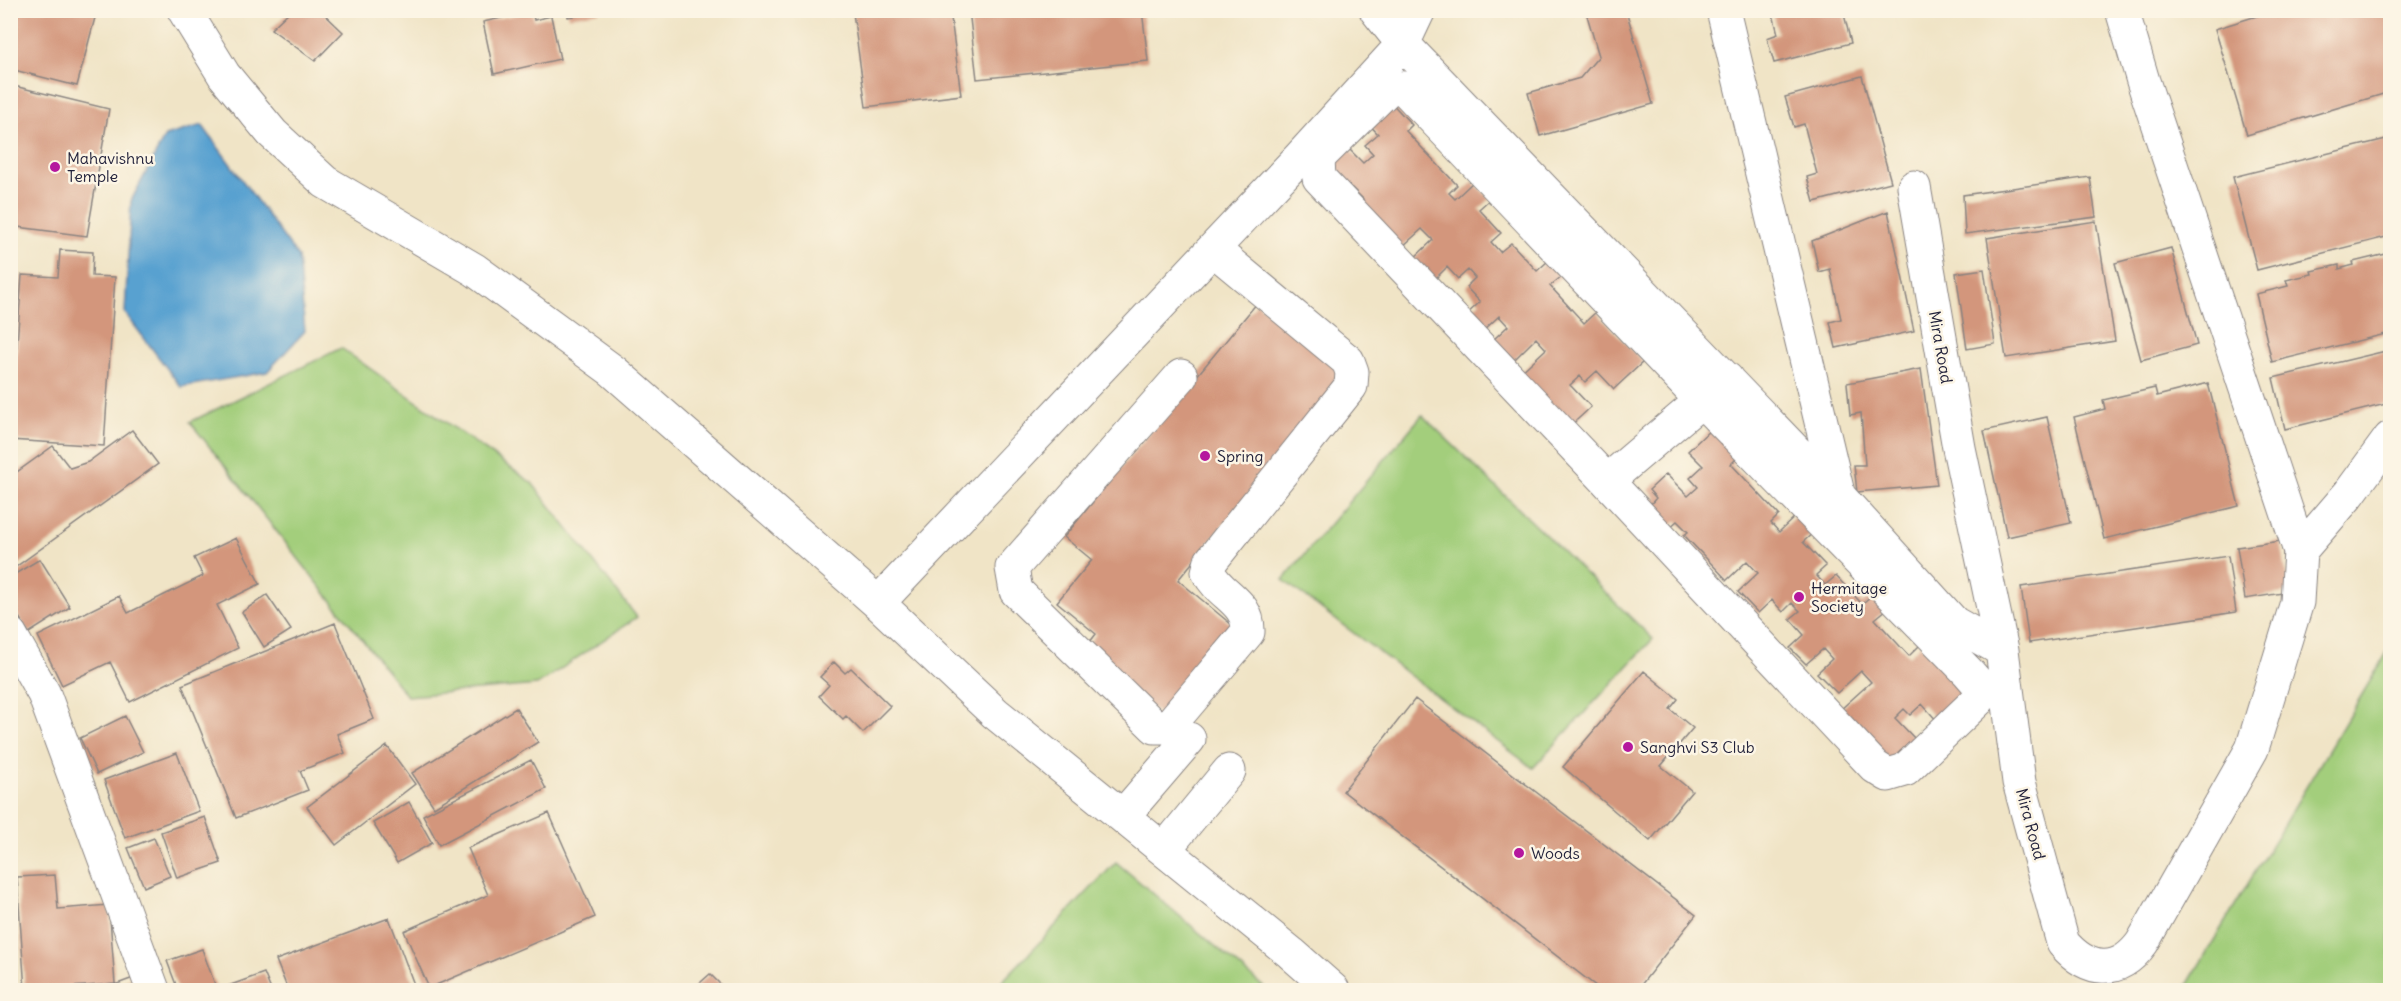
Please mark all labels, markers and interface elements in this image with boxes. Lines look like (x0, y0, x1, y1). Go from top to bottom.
place label: Mahavishnu Temple (67, 148, 154, 186)
marker: Mahavishnu Temple (48, 160, 62, 174)
street label: Mira Road (1925, 309, 1957, 385)
place label: Spring (1217, 446, 1263, 466)
marker: Spring (1198, 449, 1212, 463)
place label: Hermitage Society (1811, 578, 1887, 616)
marker: Hermitage Society (1792, 590, 1806, 604)
place label: Sanghvi S3 Club (1640, 737, 1755, 757)
marker: Sanghvi S3 Club (1621, 740, 1635, 754)
street label: Mira Road (2012, 786, 2050, 862)
place label: Woods (1531, 843, 1580, 863)
marker: Woods (1512, 846, 1526, 860)

